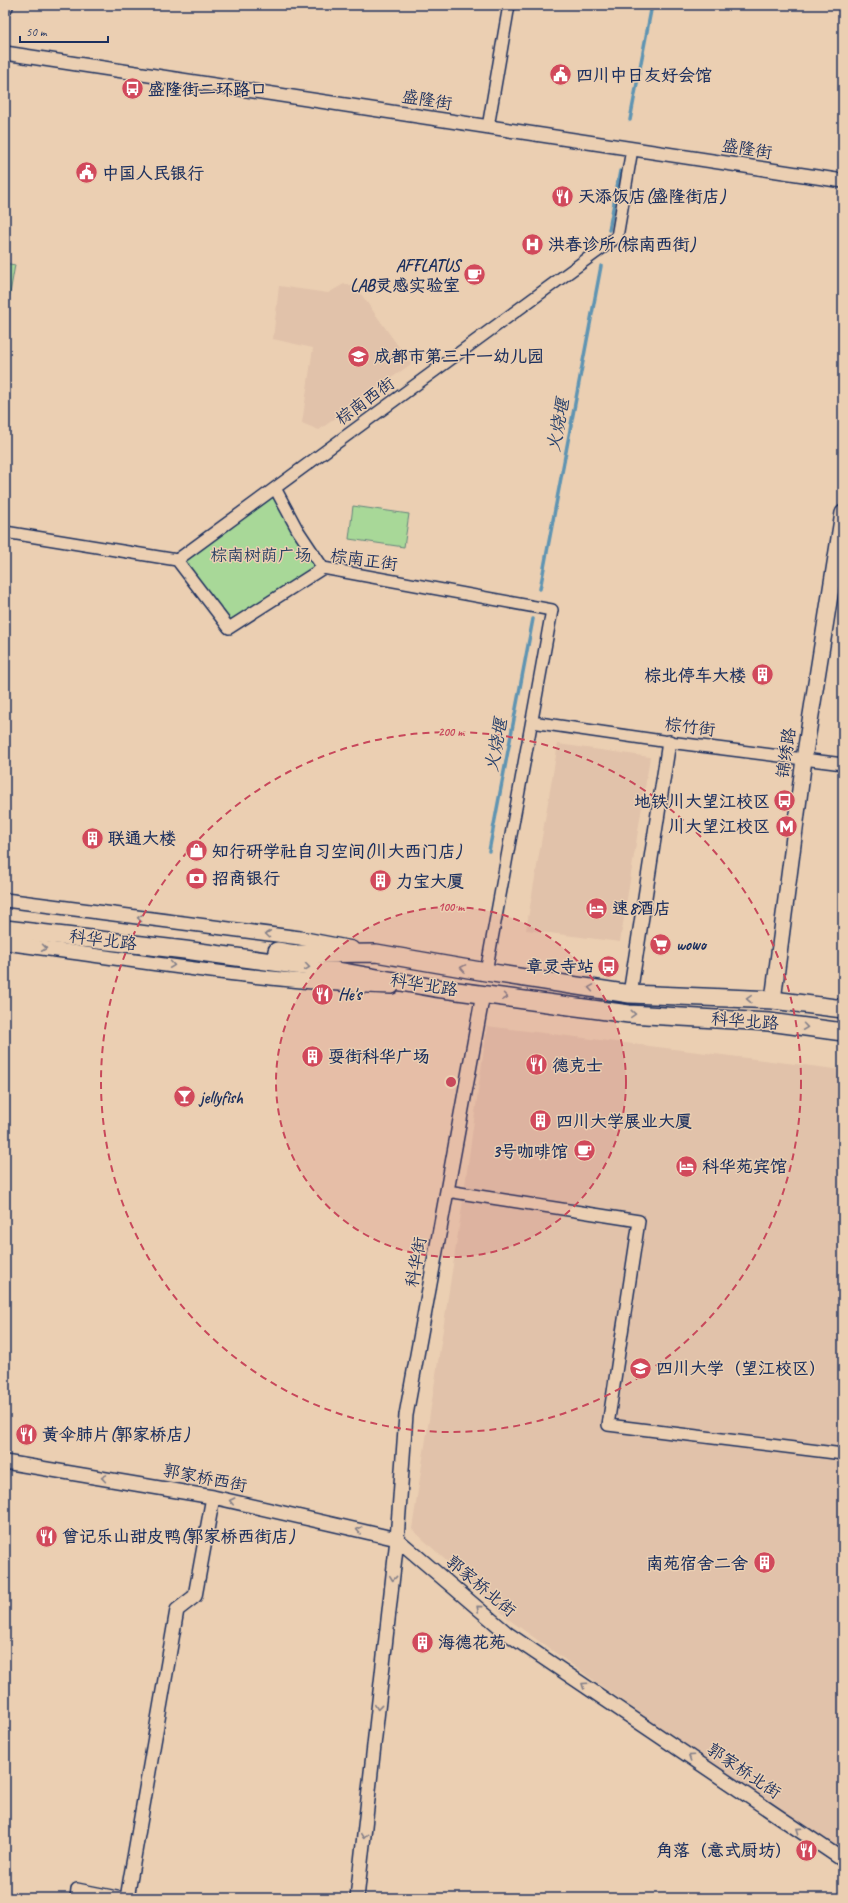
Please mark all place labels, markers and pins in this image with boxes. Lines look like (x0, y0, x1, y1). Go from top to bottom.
public building icon: 四川中日友好会馆 (547, 62, 573, 88)
place label: 四川中日友好会馆 (576, 65, 712, 86)
bus stop icon: 盛隆街二环路口 (120, 76, 146, 102)
place label: 盛隆街二环路口 (148, 79, 267, 100)
public building icon: 中国人民银行 (74, 160, 100, 186)
place label: 中国人民银行 (102, 163, 204, 184)
restaurant icon: 天添饭店(盛隆街店) (549, 183, 575, 209)
place label: 天添饭店(盛隆街店) (578, 186, 727, 207)
hospital icon: 洪春诊所(棕南西街) (519, 231, 545, 257)
place label: 洪春诊所(棕南西街) (548, 234, 697, 255)
place label: AFFLATUS LAB灵感实验室 (350, 255, 463, 296)
cafe icon: AFFLATUS LAB灵感实验室 (462, 262, 488, 288)
school or university icon: 成都市第三十一幼儿园 (346, 343, 372, 369)
place label: 成都市第三十一幼儿园 (374, 346, 544, 367)
building icon: 棕北停车大楼 (749, 662, 775, 688)
place label: 棕北停车大楼 (644, 665, 746, 686)
bus stop icon: 地铁川大望江校区 (772, 788, 798, 814)
place label: 地铁川大望江校区 (634, 791, 770, 812)
metro station icon: 川大望江校区 (773, 813, 799, 839)
place label: 川大望江校区 (668, 816, 770, 837)
building icon: 联通大楼 (79, 825, 105, 851)
place label: 联通大楼 (108, 828, 176, 849)
shop icon: 知行研学社自习空间(川大西门店) (184, 838, 210, 864)
place label: 知行研学社自习空间(川大西门店) (212, 841, 463, 862)
bank icon: 招商银行 (184, 865, 210, 891)
place label: 招商银行 (212, 868, 280, 889)
building icon: 力宝大厦 (368, 868, 394, 894)
place label: 力宝大厦 (396, 871, 464, 892)
hotel icon: 速8酒店 (584, 895, 610, 921)
place label: 速8酒店 (612, 898, 671, 919)
supermarket icon: wowo (648, 931, 674, 957)
place label: wowo (676, 934, 708, 955)
bus stop icon: 章灵寺站 (596, 953, 622, 979)
place label: 章灵寺站 (526, 956, 594, 977)
restaurant icon: He's (310, 981, 336, 1007)
place label: He's (338, 984, 363, 1005)
building icon: 耍街科华广场 (299, 1043, 325, 1069)
place label: 耍街科华广场 (328, 1046, 430, 1067)
restaurant icon: 德克士 (523, 1052, 549, 1078)
place label: 德克士 (552, 1055, 603, 1076)
centre of rings (444, 1075, 458, 1089)
bar icon: jellyfish (172, 1084, 198, 1110)
place label: jellyfish (198, 1087, 244, 1108)
building icon: 四川大学展业大厦 (528, 1108, 554, 1134)
place label: 四川大学展业大厦 (556, 1111, 692, 1132)
cafe icon: 3号咖啡馆 (571, 1138, 597, 1164)
place label: 3号咖啡馆 (492, 1141, 568, 1162)
hotel icon: 科华苑宾馆 (674, 1153, 700, 1179)
place label: 科华苑宾馆 (702, 1156, 787, 1177)
school or university icon: 四川大学（望江校区） (627, 1355, 653, 1381)
place label: 四川大学（望江校区） (656, 1358, 826, 1379)
restaurant icon: 黄伞肺片(郭家桥店) (14, 1421, 40, 1447)
place label: 黄伞肺片(郭家桥店) (42, 1424, 191, 1445)
restaurant icon: 曾记乐山甜皮鸭(郭家桥西街店) (33, 1523, 59, 1549)
place label: 曾记乐山甜皮鸭(郭家桥西街店) (62, 1526, 296, 1547)
building icon: 南苑宿舍二舍 (751, 1550, 777, 1576)
place label: 南苑宿舍二舍 (646, 1553, 748, 1574)
building icon: 海德花苑 (410, 1629, 436, 1655)
place label: 海德花苑 (438, 1632, 506, 1653)
restaurant icon: 角落（意式厨坊） (794, 1837, 820, 1863)
place label: 角落（意式厨坊） (656, 1840, 792, 1861)

